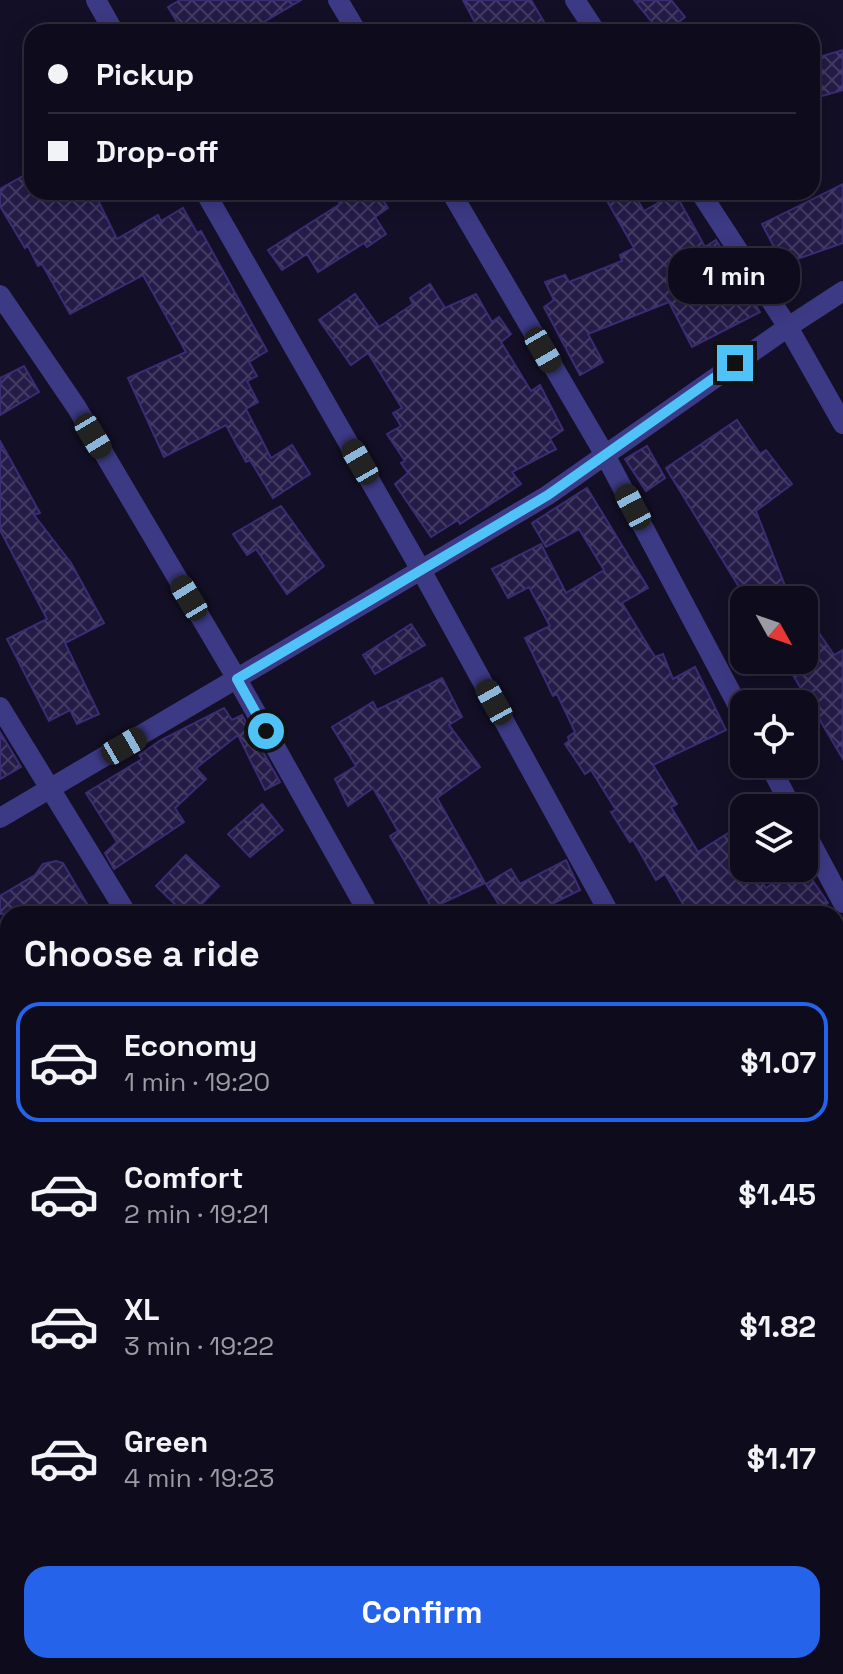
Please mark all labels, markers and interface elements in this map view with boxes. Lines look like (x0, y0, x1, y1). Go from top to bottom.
text: Pickup (96, 55, 194, 94)
text: Drop-off (96, 132, 219, 171)
callout: 1 min (669, 247, 801, 303)
text: 1 min (702, 259, 766, 293)
car (521, 323, 565, 377)
route end (717, 345, 753, 381)
car (70, 409, 116, 463)
car (338, 435, 382, 489)
car (611, 480, 655, 534)
car (166, 571, 212, 625)
north arrow (730, 586, 818, 674)
map controls (730, 586, 818, 882)
car (472, 675, 516, 729)
button: locate (730, 690, 818, 778)
route start (248, 713, 284, 749)
car (97, 724, 151, 768)
button: layers (730, 794, 818, 882)
text: Choose a ride (24, 931, 260, 977)
icon: car (28, 1026, 100, 1098)
text: Economy (124, 1026, 257, 1065)
text: $1.07 (740, 1043, 816, 1082)
text: 1 min · 19:20 (124, 1065, 270, 1099)
icon: car (28, 1158, 100, 1230)
text: Comfort (124, 1158, 243, 1197)
text: $1.45 (738, 1175, 816, 1214)
text: 2 min · 19:21 (124, 1197, 269, 1231)
icon: car (28, 1290, 100, 1362)
text: XL (124, 1290, 160, 1329)
text: $1.82 (740, 1307, 816, 1346)
text: 3 min · 19:22 (124, 1329, 274, 1363)
icon: car (28, 1422, 100, 1494)
text: Green (124, 1422, 208, 1461)
text: $1.17 (747, 1439, 816, 1478)
text: 4 min · 19:23 (124, 1461, 274, 1495)
button: Confirm (24, 1566, 820, 1658)

